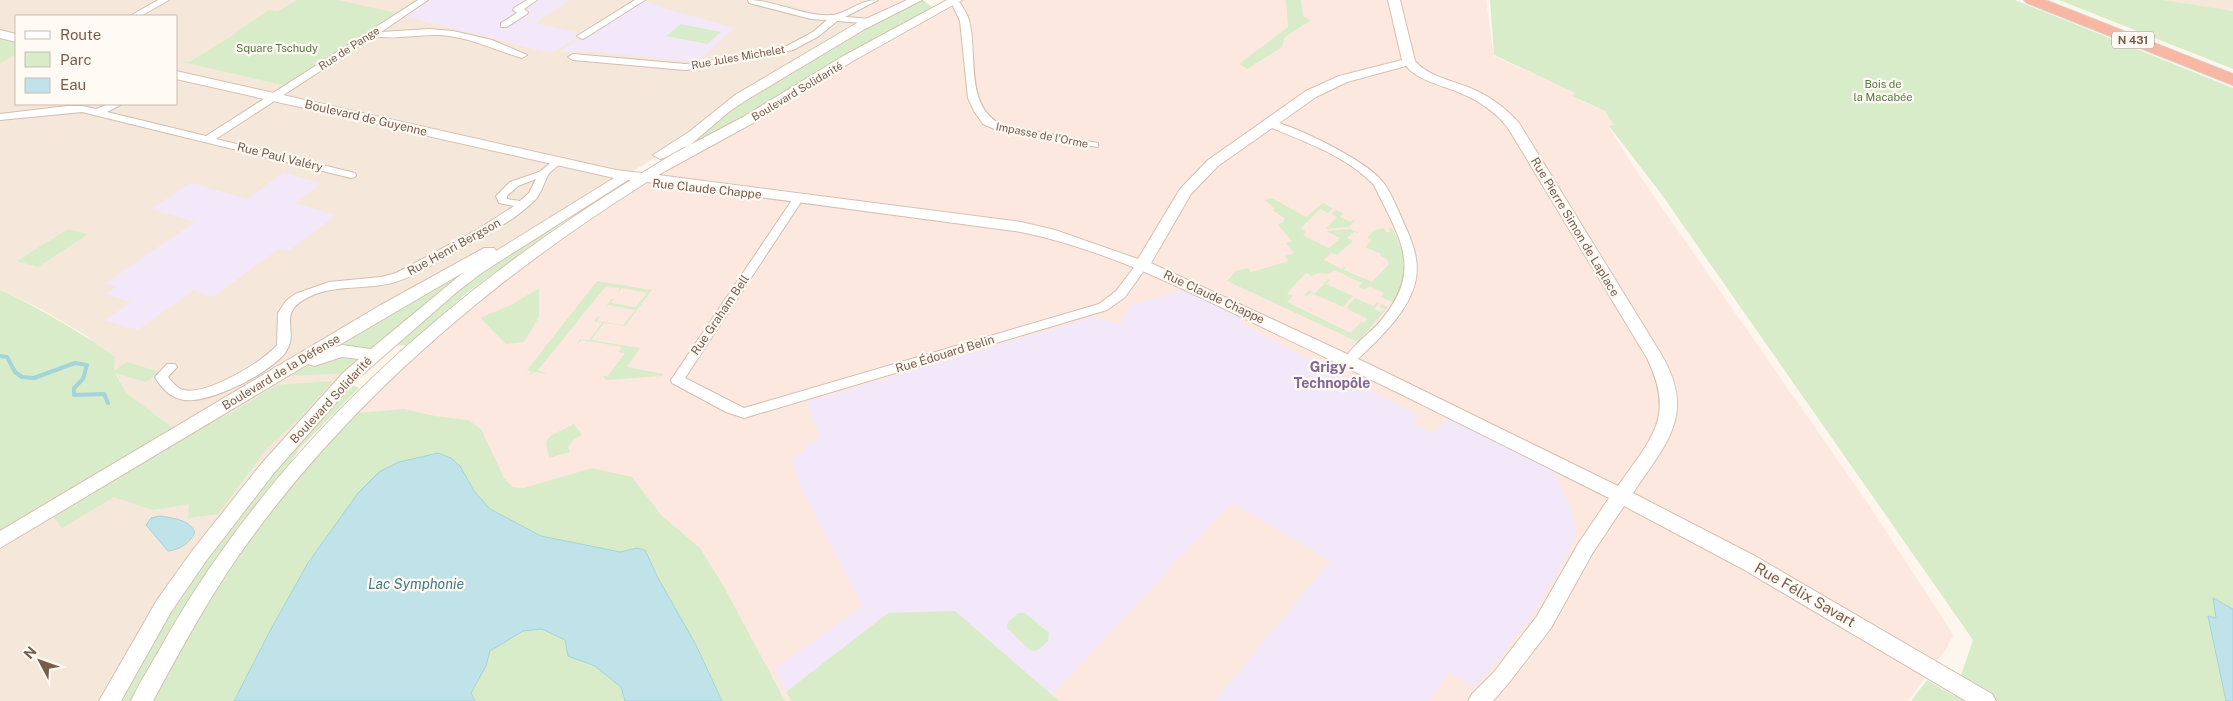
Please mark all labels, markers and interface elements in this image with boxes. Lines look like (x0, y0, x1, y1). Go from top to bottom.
legend (15, 15, 178, 105)
street label: Rue de Pange (316, 24, 382, 72)
text: Route (60, 26, 101, 43)
road number: N 431 (2112, 32, 2154, 48)
park label: Square Tschudy (236, 42, 318, 54)
street label: Rue Jules Michelet (690, 43, 786, 71)
text: Parc (60, 51, 92, 68)
street label: Boulevard Solidarité (749, 59, 845, 123)
text: Eau (60, 76, 86, 93)
park label: Bois de la Macabée (1854, 78, 1912, 103)
street label: Boulevard de Guyenne (303, 97, 429, 139)
street label: Impasse de l'Orme (995, 120, 1089, 150)
street label: Rue Paul Valéry (236, 140, 325, 175)
street label: Rue Pierre Simon de Laplace (1528, 155, 1622, 299)
street label: Rue Claude Chappe (652, 176, 762, 202)
street label: Rue Henri Bergson (405, 216, 503, 278)
street label: Rue Claude Chappe (1161, 267, 1267, 327)
street label: Rue Graham Bell (688, 272, 752, 358)
street label: Boulevard de la Défense (220, 331, 343, 413)
street label: Rue Édouard Belin (894, 332, 996, 376)
street label: Boulevard Solidarité (287, 354, 375, 446)
district label: Grigy - Technopôle (1294, 359, 1370, 391)
street label: Rue Félix Savart (1752, 559, 1859, 630)
water label: Lac Symphonie (368, 576, 464, 592)
north arrow (15, 636, 65, 686)
text: N (21, 643, 40, 662)

